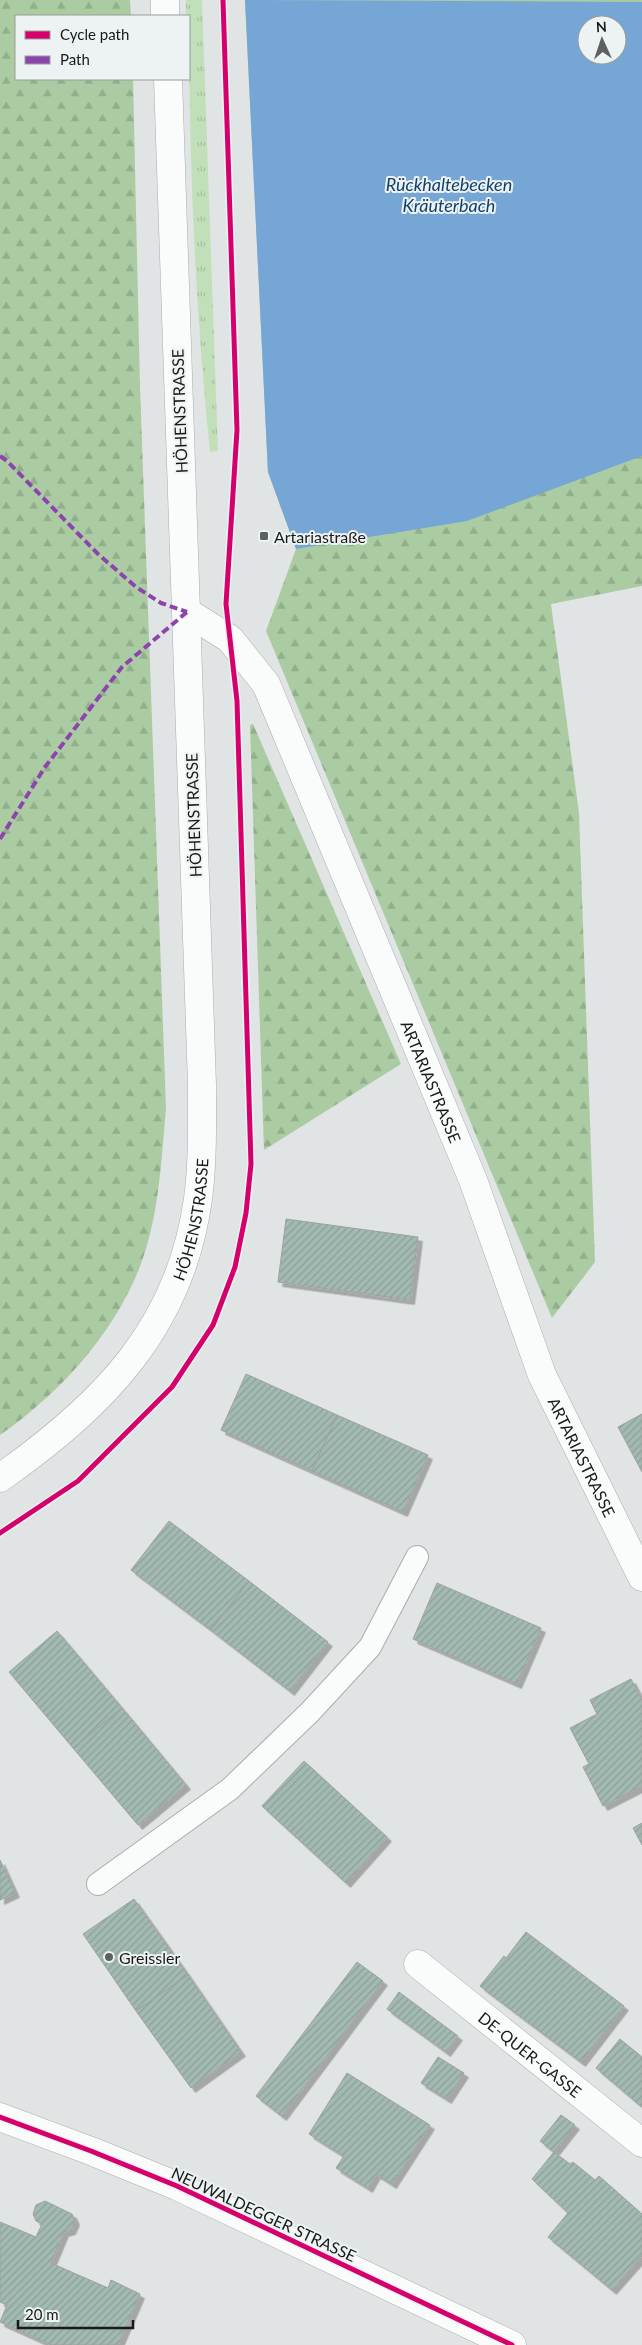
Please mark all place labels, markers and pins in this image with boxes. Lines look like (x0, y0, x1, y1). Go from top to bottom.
place label: Artariastraße (274, 527, 366, 546)
marker: Artariastraße (258, 530, 270, 542)
place label: Greissler (119, 1948, 180, 1967)
marker: Greissler (103, 1951, 115, 1963)

